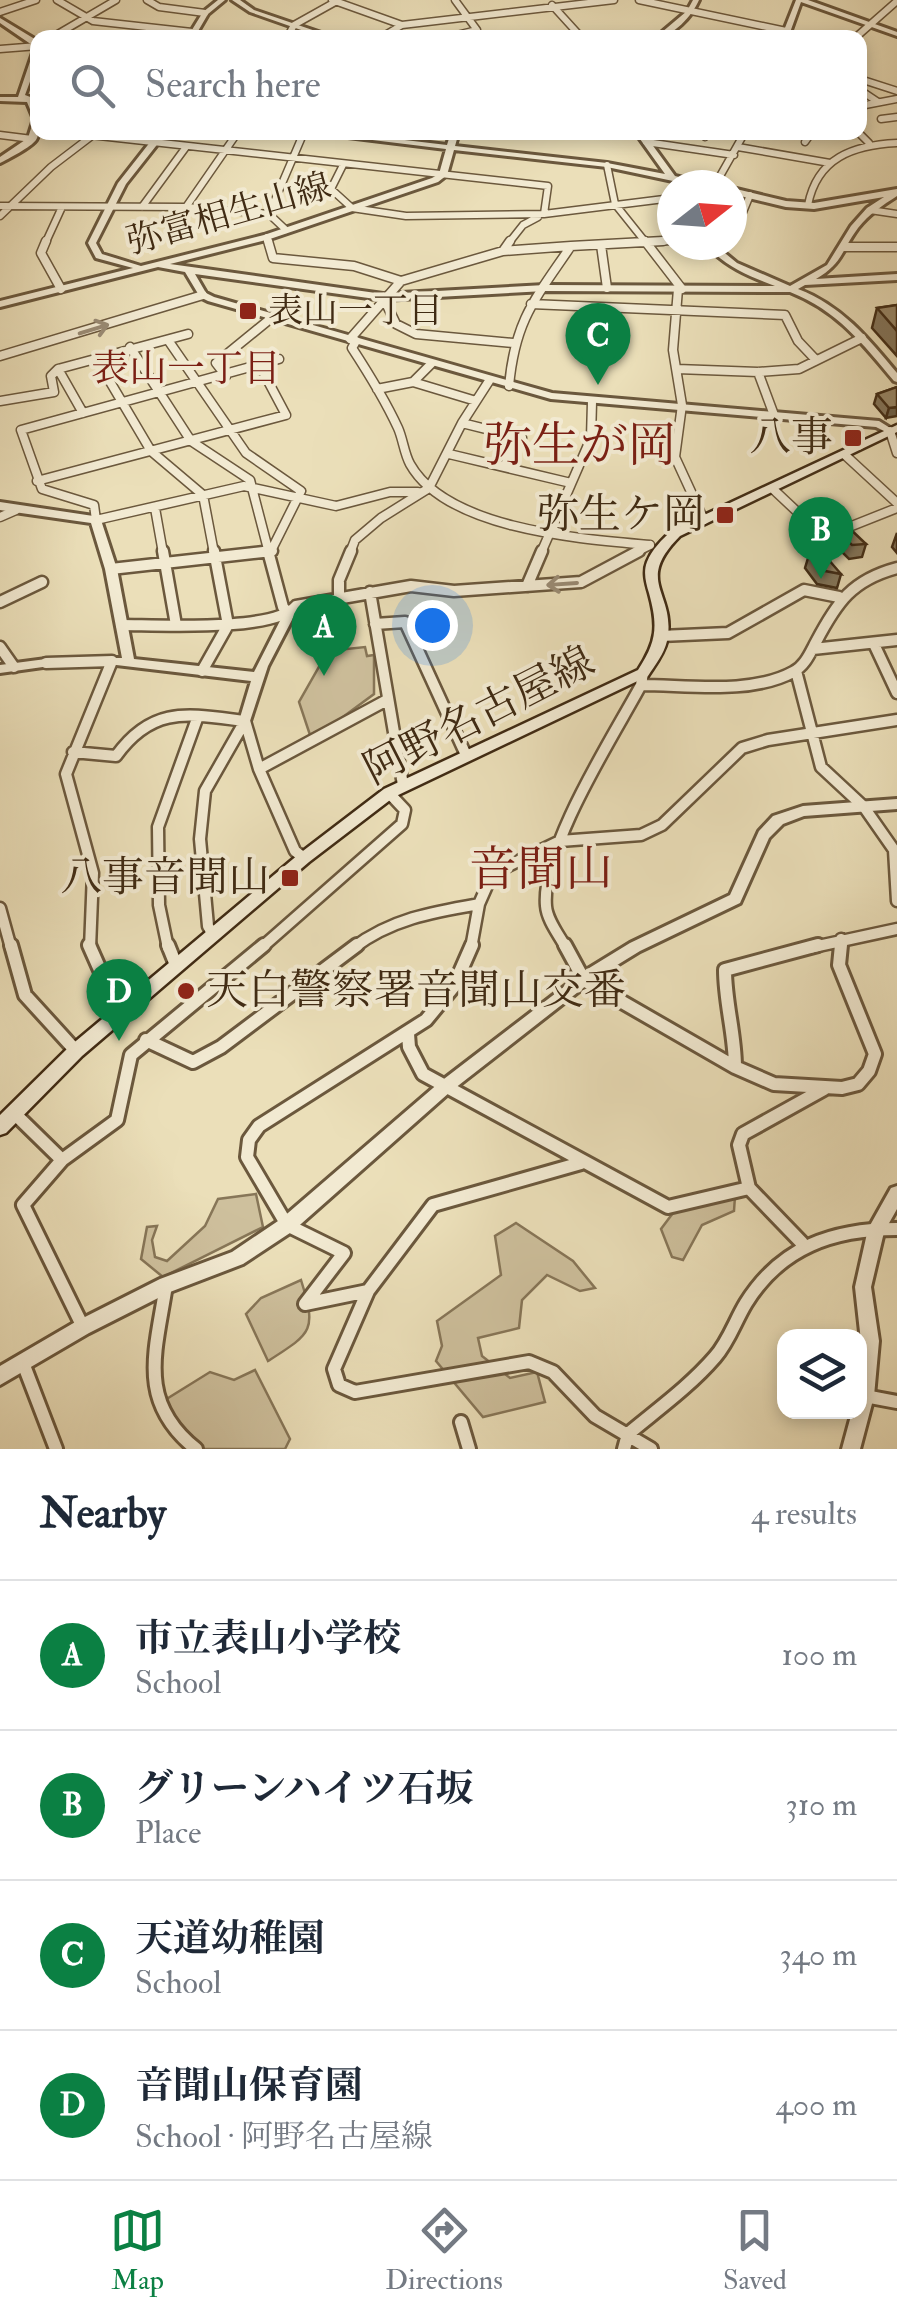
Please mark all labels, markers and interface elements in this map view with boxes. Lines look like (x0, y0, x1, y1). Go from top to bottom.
search box (30, 30, 867, 140)
icon: search (65, 58, 120, 113)
text: Search here (145, 61, 321, 109)
street label: 弥富相生山線 (122, 164, 336, 264)
north arrow (657, 170, 747, 260)
place label: 表山一丁目 (268, 289, 443, 333)
marker: 表山一丁目 (237, 300, 259, 322)
pin: C (566, 302, 630, 385)
one-way arrow (77, 319, 109, 337)
district label: 表山一丁目 (91, 345, 281, 393)
place label: 八事 (749, 412, 833, 464)
district label: 弥生が岡 (484, 416, 676, 476)
marker: 八事 (842, 427, 864, 449)
place label: 弥生ケ岡 (537, 489, 705, 541)
pin: B (788, 496, 854, 579)
marker: 弥生ケ岡 (714, 504, 736, 526)
one-way arrow (546, 574, 578, 593)
pin: A (292, 594, 356, 676)
your location (407, 600, 458, 651)
street label: 阿野名古屋線 (355, 636, 603, 796)
district label: 音聞山 (469, 840, 613, 900)
place label: 八事音聞山 (60, 852, 270, 904)
marker: 八事音聞山 (279, 867, 301, 889)
pin: D (86, 958, 152, 1041)
place label: 天白警察署音聞山交番 (206, 965, 626, 1017)
marker: 天白警察署音聞山交番 (175, 980, 197, 1002)
map controls (777, 1329, 867, 1419)
button: layers (777, 1329, 867, 1419)
text: Nearby (40, 1488, 166, 1540)
text: 4 results (751, 1494, 857, 1534)
text: 市立表山小学校 (135, 1615, 401, 1663)
text: A (62, 1635, 83, 1675)
text: 100 m (781, 1635, 857, 1675)
text: School (135, 1663, 221, 1703)
text: グリーンハイツ石坂 (135, 1765, 474, 1813)
text: B (62, 1785, 83, 1825)
text: 310 m (786, 1785, 857, 1825)
text: Place (135, 1813, 201, 1853)
text: 天道幼稚園 (135, 1915, 325, 1963)
text: C (61, 1935, 84, 1975)
text: 340 m (780, 1935, 857, 1975)
text: School (135, 1963, 221, 2003)
text: 音聞山保育園 (135, 2062, 363, 2110)
text: D (59, 2085, 86, 2125)
text: 400 m (775, 2085, 857, 2125)
text: School · 阿野名古屋線 (135, 2117, 433, 2157)
tab: Map (110, 2203, 165, 2298)
tab: Directions (385, 2203, 503, 2298)
tab: Saved (723, 2203, 787, 2298)

